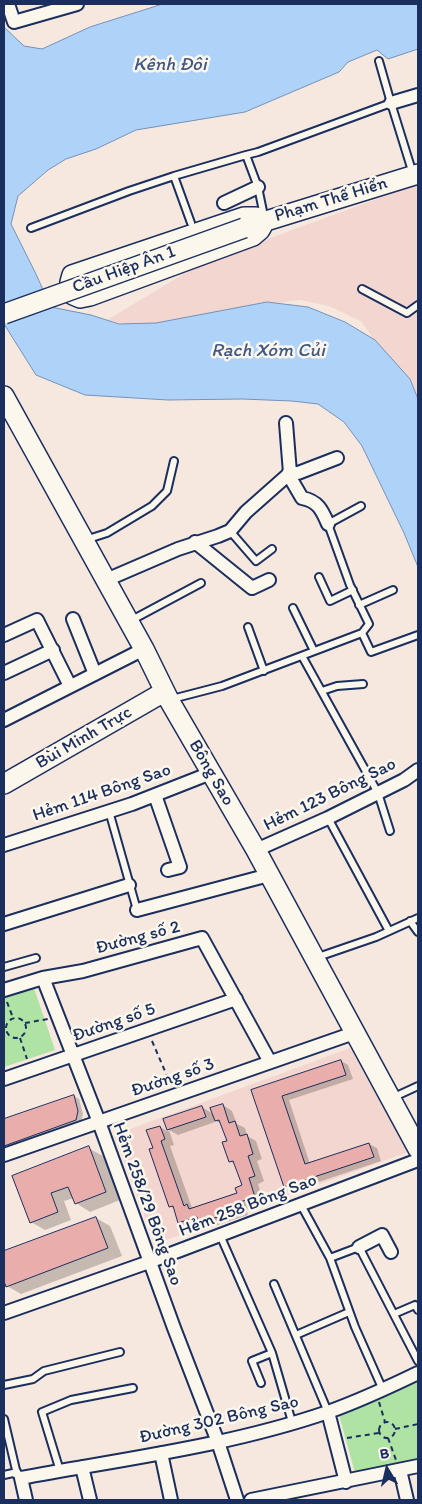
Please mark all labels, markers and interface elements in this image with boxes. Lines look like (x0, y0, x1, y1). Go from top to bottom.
water label: Kênh Đôi (133, 54, 207, 76)
street label: Phạm Thế Hiển (272, 173, 390, 227)
street label: Cầu Hiệp Ân 1 (69, 241, 179, 299)
water label: Rạch Xóm Củi (211, 340, 325, 362)
street label: Bùi Minh Trực (32, 702, 136, 774)
street label: Bông Sao (183, 736, 239, 810)
street label: Hẻm 123 Bông Sao (260, 754, 400, 836)
street label: Hẻm 114 Bông Sao (30, 759, 174, 827)
street label: Đường số 2 (94, 916, 182, 960)
street label: Đường số 5 (70, 999, 158, 1047)
street label: Đường số 3 (129, 1054, 217, 1102)
street label: Hẻm 258/29 Bông Sao (107, 1119, 187, 1289)
street label: Hẻm 258 Bông Sao (176, 1170, 320, 1242)
street label: Đường 302 Bông Sao (137, 1391, 301, 1449)
north arrow (362, 1444, 412, 1494)
text: B (379, 1445, 390, 1463)

